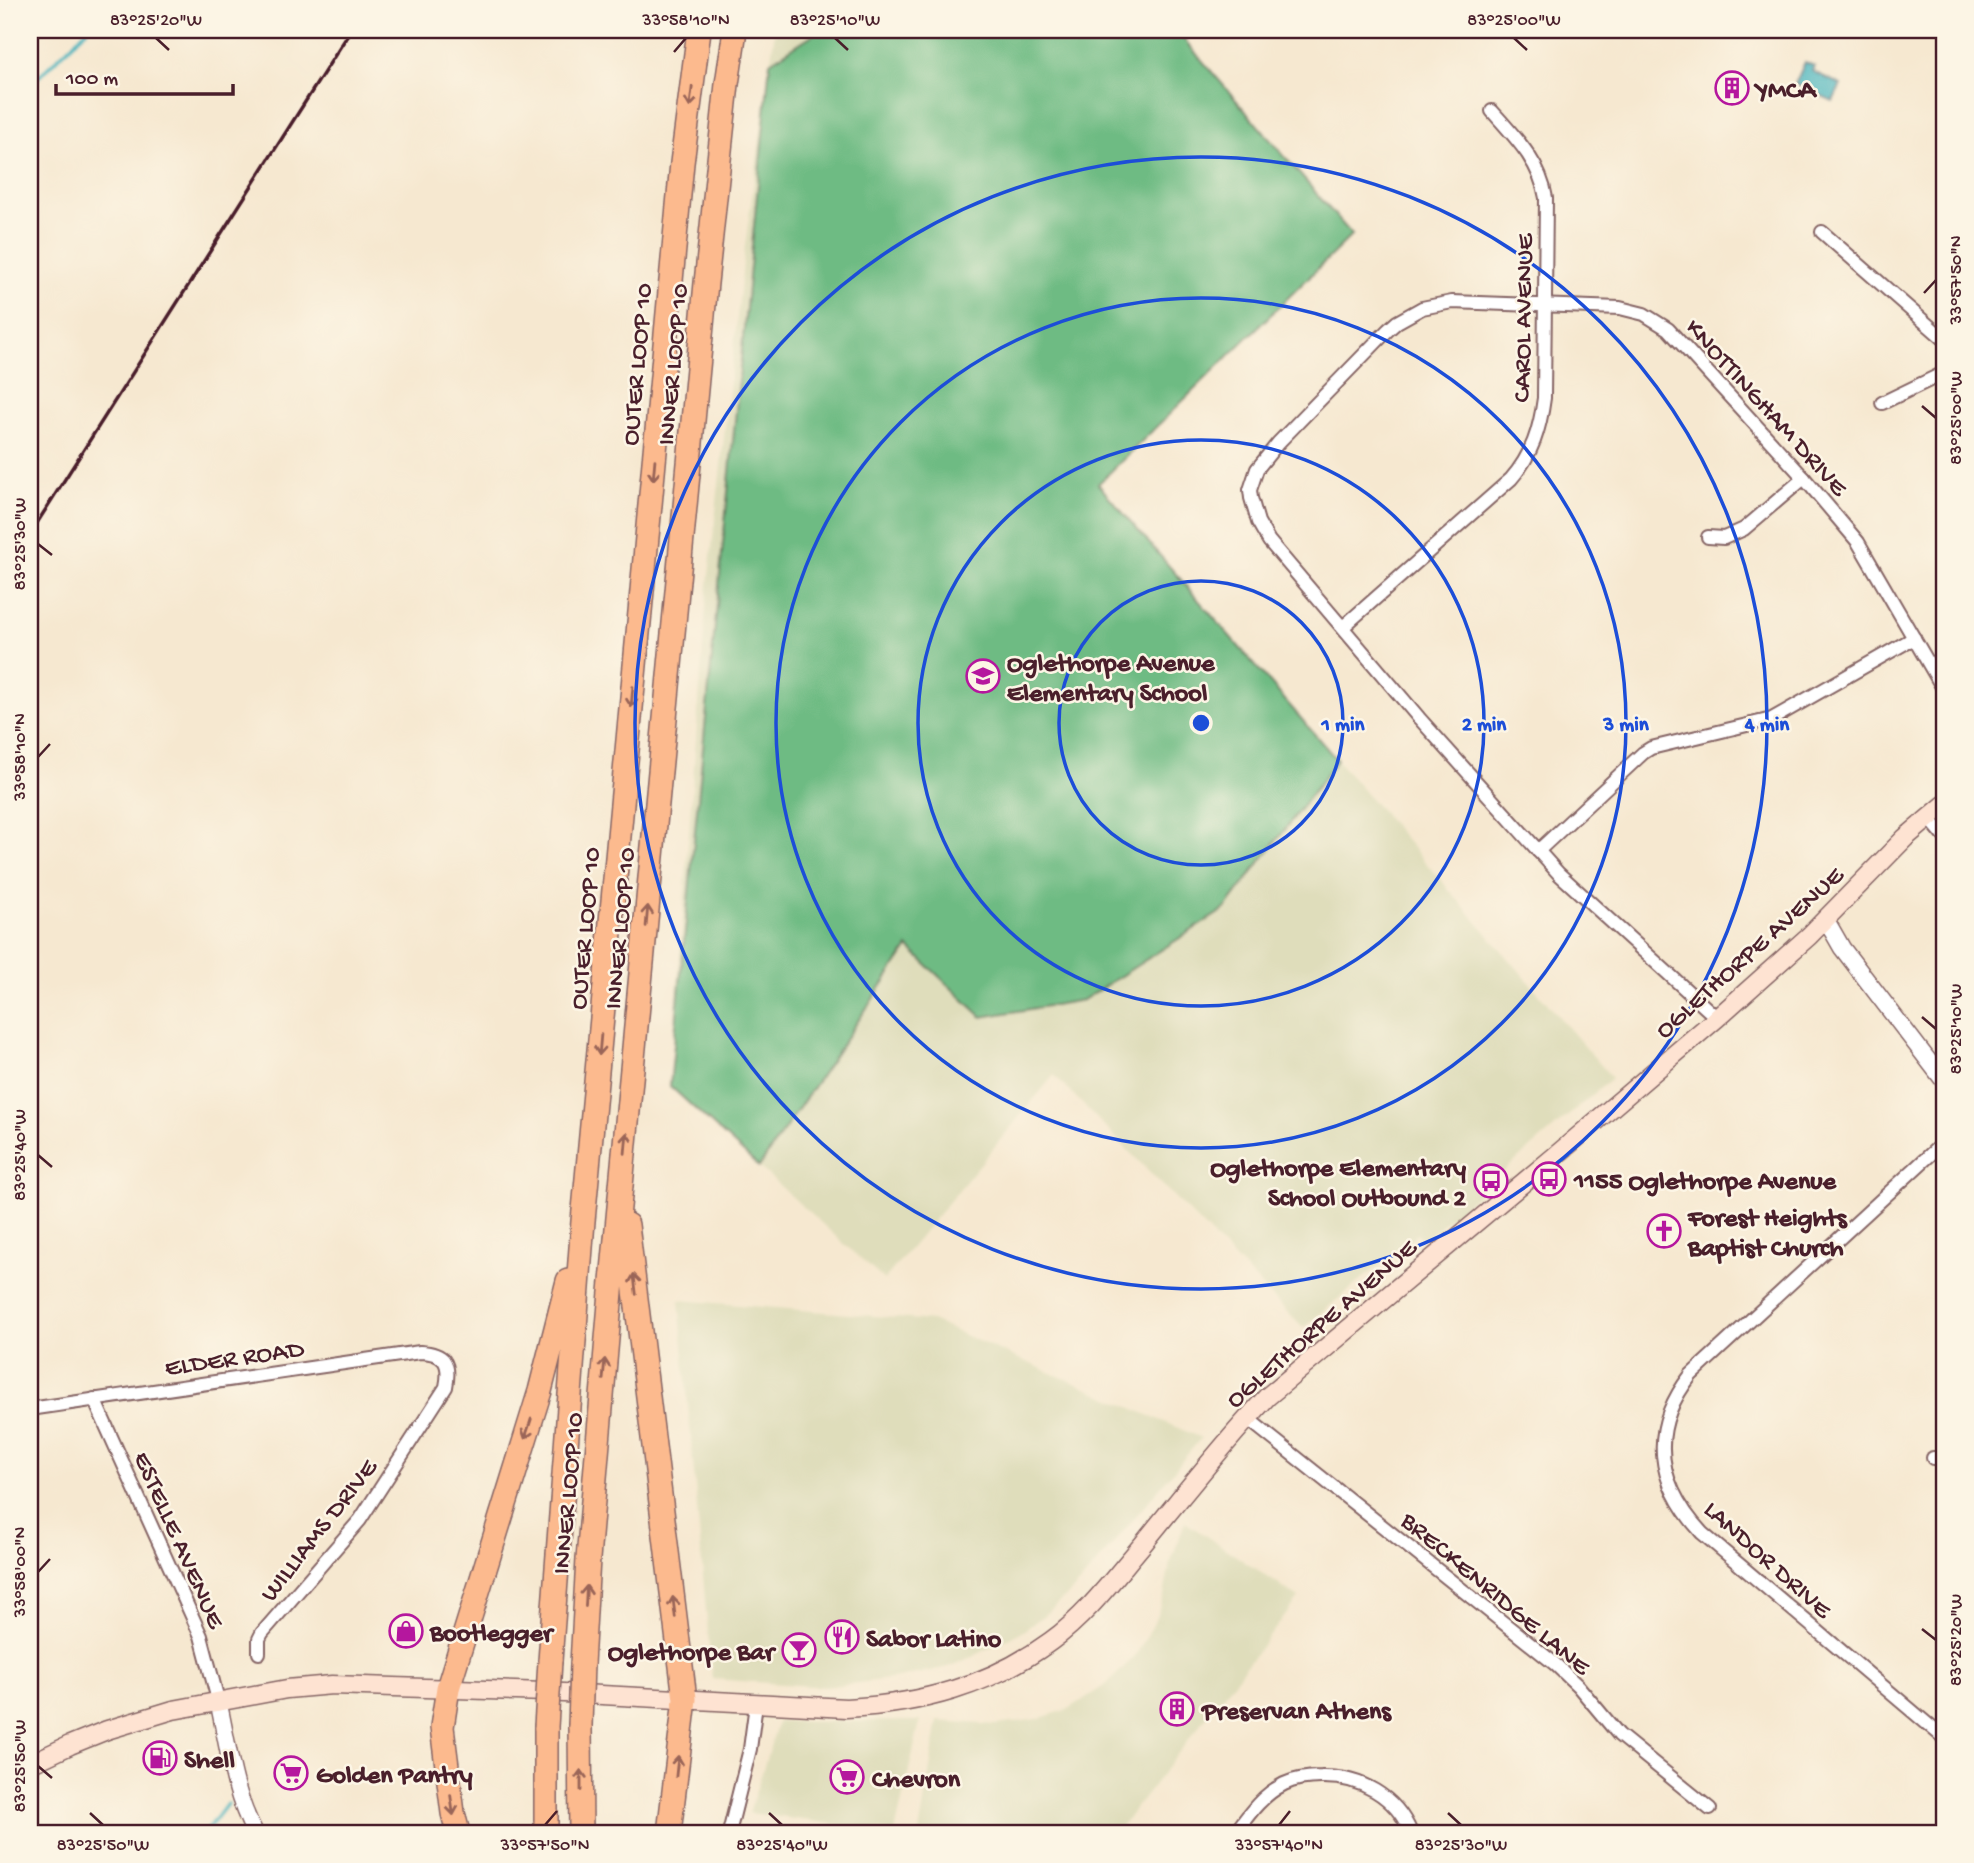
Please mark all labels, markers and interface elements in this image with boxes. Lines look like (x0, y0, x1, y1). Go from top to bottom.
text: 83°25'20"W (110, 11, 202, 32)
text: 33°58'10"N (641, 11, 730, 32)
text: 83°25'10"W (790, 11, 880, 32)
text: 83°25'00"W (1467, 11, 1561, 32)
scale bar (56, 52, 233, 96)
text: 100 m (65, 68, 118, 93)
building icon: YMCA (1713, 69, 1751, 107)
place label: YMCA (1753, 77, 1817, 108)
one-way arrow (684, 86, 697, 108)
street label: CAROL AVENUE (1509, 233, 1542, 403)
text: 33°57'50"N (1947, 235, 1968, 326)
street label: OUTER LOOP 10 (617, 282, 662, 447)
street label: INNER LOOP 10 (653, 282, 698, 447)
street label: KNOTTINGHAM DRIVE (1677, 314, 1853, 505)
text: 83°25'00"W (1947, 371, 1968, 465)
one-way arrow (647, 458, 660, 481)
text: 83°25'30"W (11, 498, 32, 590)
place label: Oglethorpe Avenue Elementary School (1007, 650, 1216, 711)
school or university icon: Oglethorpe Avenue Elementary School (964, 657, 1002, 695)
one-way arrow (626, 685, 639, 707)
centre of rings (1189, 711, 1213, 735)
text: 33°58'10"N (11, 713, 32, 802)
text: 1 min (1321, 714, 1365, 739)
text: 2 min (1462, 714, 1507, 739)
text: 3 min (1602, 714, 1650, 739)
text: 4 min (1744, 714, 1790, 739)
street label: OUTER LOOP 10 (565, 846, 610, 1011)
street label: INNER LOOP 10 (600, 846, 645, 1011)
street label: OGLETHORPE AVENUE (1650, 861, 1852, 1047)
one-way arrow (641, 905, 654, 928)
text: 83°25'10"W (1947, 984, 1968, 1074)
one-way arrow (593, 1033, 606, 1056)
text: 83°25'40"W (11, 1109, 32, 1201)
one-way arrow (620, 1132, 633, 1154)
place label: Oglethorpe Elementary School Outbound 2 (1210, 1155, 1466, 1216)
bus stop icon: 1155 Oglethorpe Avenue (1530, 1160, 1568, 1198)
bus stop icon: Oglethorpe Elementary School Outbound 2 (1472, 1162, 1510, 1200)
place label: 1155 Oglethorpe Avenue (1573, 1168, 1838, 1199)
place label: Forest Heights Baptist Church (1687, 1205, 1848, 1266)
church icon: Forest Heights Baptist Church (1645, 1212, 1683, 1250)
street label: OGLETHORPE AVENUE (1221, 1234, 1425, 1417)
one-way arrow (628, 1273, 641, 1296)
street label: ELDER ROAD (163, 1335, 306, 1386)
one-way arrow (598, 1358, 611, 1381)
street label: INNER LOOP 10 (548, 1411, 593, 1576)
one-way arrow (521, 1418, 534, 1440)
street label: ESTELLE AVENUE (124, 1448, 230, 1635)
street label: WILLIAMS DRIVE (255, 1454, 386, 1609)
street label: LANDOR DRIVE (1696, 1496, 1837, 1627)
street label: BRECKENRIDGE LANE (1392, 1506, 1596, 1684)
text: 33°58'00"N (11, 1527, 32, 1618)
one-way arrow (580, 1585, 593, 1607)
text: 83°25'20"W (1947, 1594, 1968, 1686)
one-way arrow (667, 1596, 680, 1619)
shop icon: Bootlegger (387, 1612, 425, 1650)
restaurant icon: Sabor Latino (823, 1618, 861, 1656)
place label: Bootlegger (429, 1620, 555, 1651)
place label: Sabor Latino (866, 1626, 1002, 1657)
bar icon: Oglethorpe Bar (780, 1631, 818, 1669)
place label: Oglethorpe Bar (608, 1639, 777, 1670)
building icon: Preservan Athens (1158, 1690, 1196, 1728)
place label: Preservan Athens (1200, 1698, 1392, 1729)
text: 83°25'50"W (11, 1720, 32, 1812)
fuel station icon: Shell (141, 1739, 179, 1777)
place label: Shell (184, 1747, 235, 1778)
supermarket icon: Golden Pantry (272, 1754, 310, 1792)
one-way arrow (670, 1755, 683, 1778)
supermarket icon: Chevron (828, 1758, 866, 1796)
place label: Golden Pantry (316, 1762, 473, 1793)
place label: Chevron (872, 1766, 961, 1797)
one-way arrow (574, 1768, 587, 1791)
one-way arrow (446, 1793, 459, 1815)
text: 83°25'50"W (57, 1836, 149, 1857)
text: 33°57'50"N (499, 1836, 590, 1857)
text: 83°25'40"W (736, 1836, 828, 1857)
text: 33°57'40"N (1234, 1836, 1323, 1857)
text: 83°25'30"W (1415, 1836, 1507, 1857)

